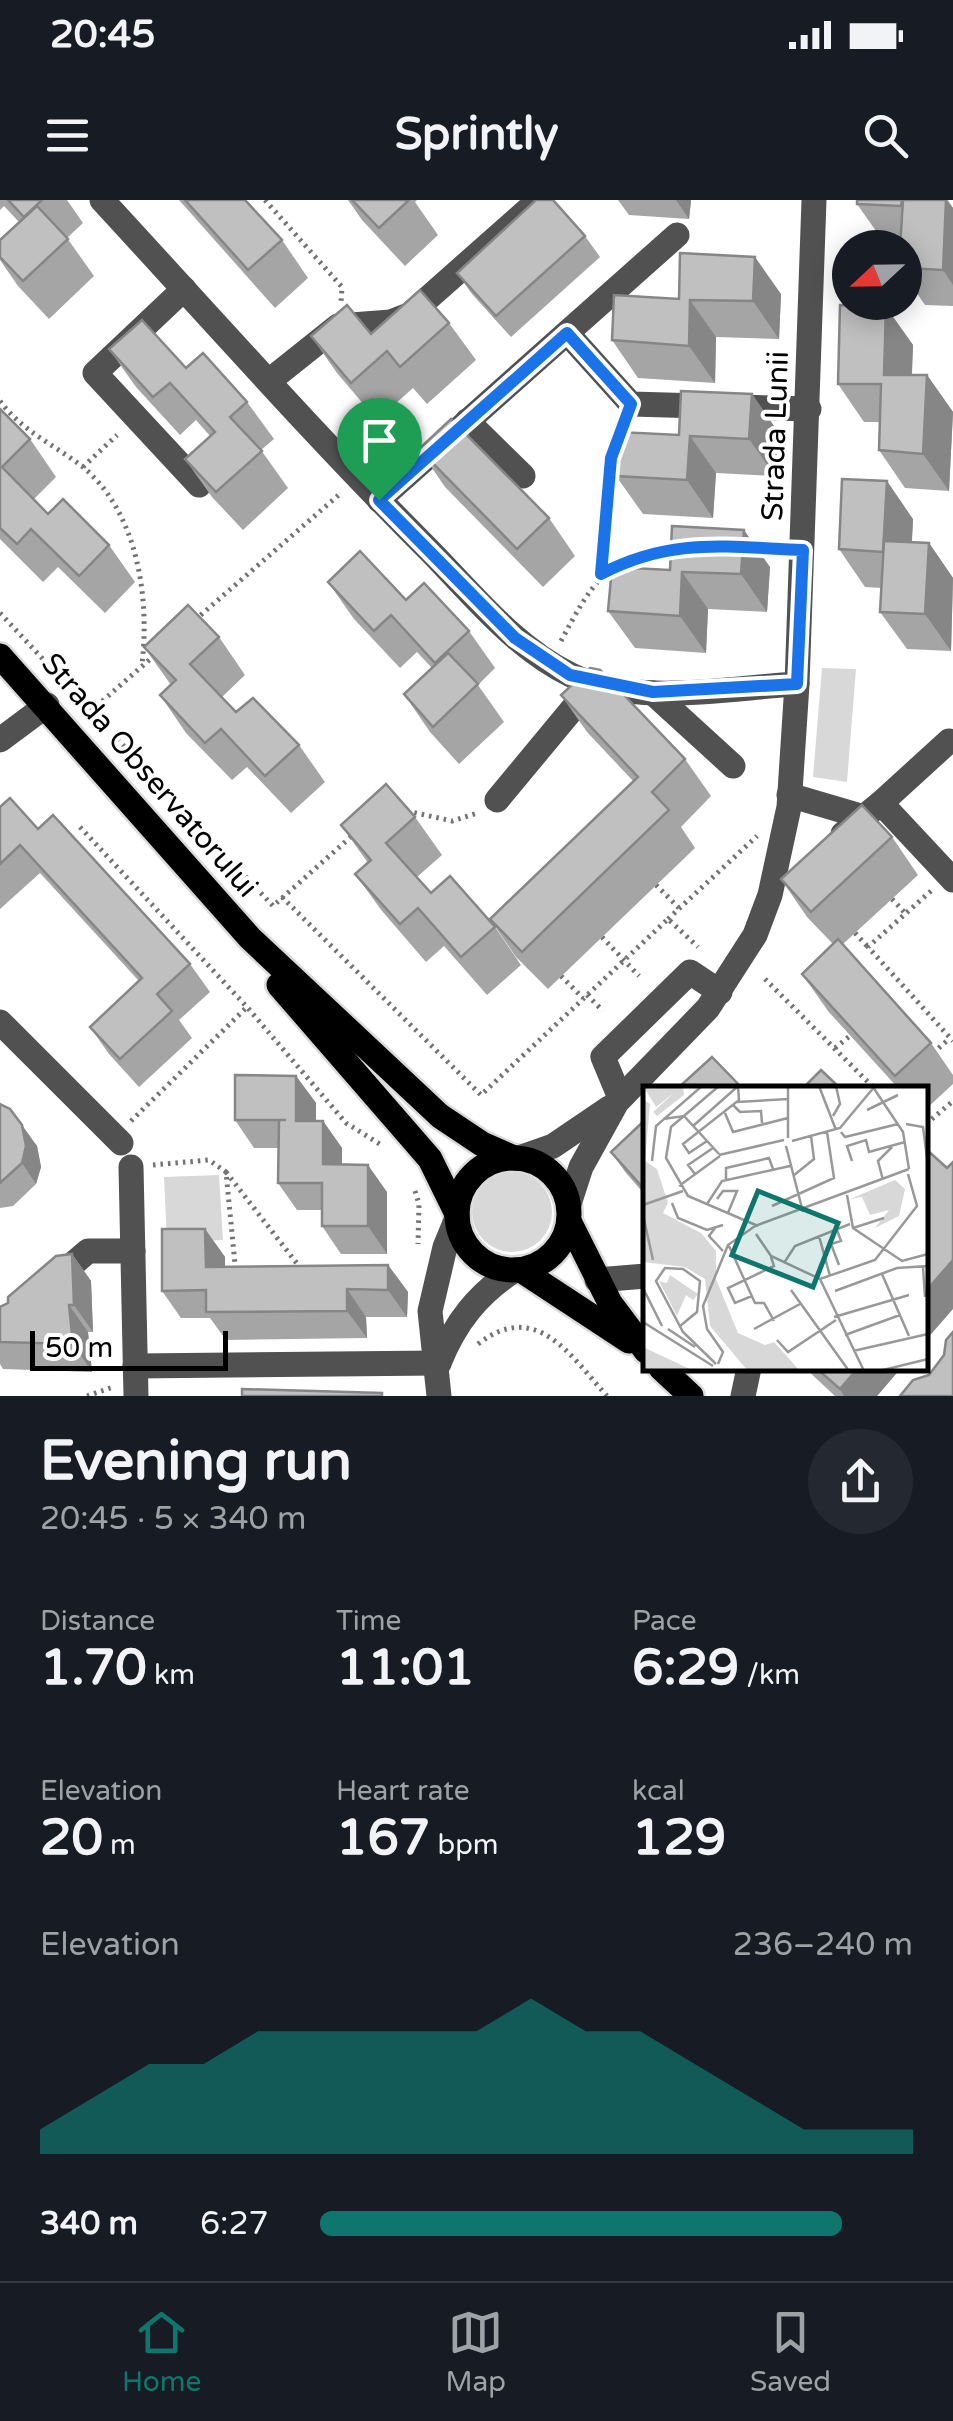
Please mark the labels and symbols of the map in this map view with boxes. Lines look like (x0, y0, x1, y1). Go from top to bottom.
north arrow (832, 230, 922, 320)
street label: Strada Lunii (754, 350, 797, 522)
pin (337, 398, 422, 501)
street label: Strada Observatorului (33, 646, 266, 905)
inset map (643, 1086, 928, 1371)
scale bar (30, 1326, 228, 1370)

